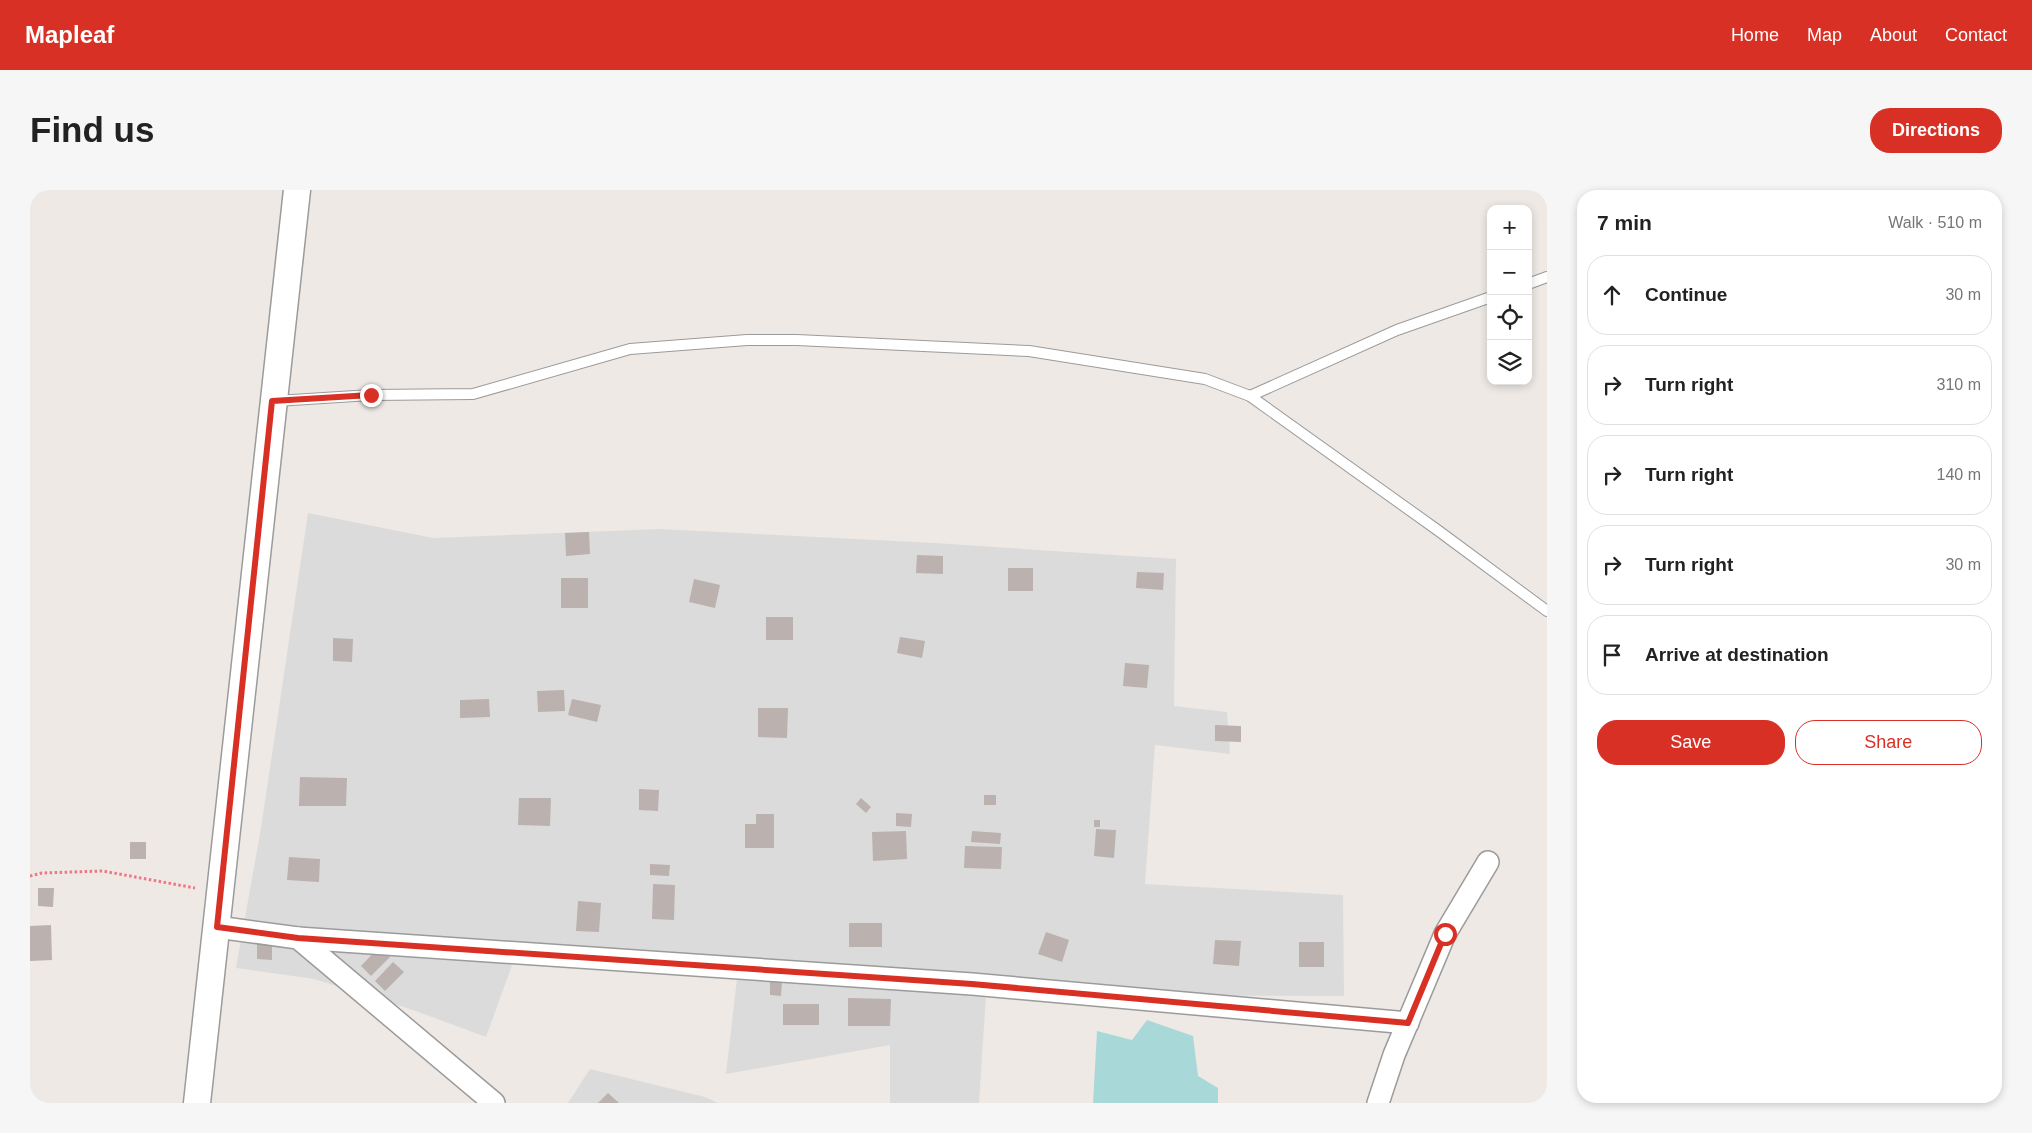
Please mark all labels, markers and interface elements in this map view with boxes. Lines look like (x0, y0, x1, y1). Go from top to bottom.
text: Mapleaf (25, 21, 114, 48)
text: Home (1731, 25, 1779, 45)
text: Map (1807, 25, 1842, 45)
text: About (1870, 25, 1917, 45)
text: Contact (1945, 25, 2007, 45)
button: Directions (1870, 108, 2002, 153)
text: Find us (30, 110, 154, 149)
map controls (1487, 205, 1532, 385)
button: + (1487, 205, 1532, 250)
text: 7 min (1597, 211, 1652, 234)
text: Walk · 510 m (1888, 214, 1982, 231)
button: − (1487, 250, 1532, 295)
icon: ahead (1598, 281, 1626, 309)
text: Continue (1645, 284, 1727, 305)
text: 30 m (1945, 286, 1981, 303)
button: locate (1487, 295, 1532, 340)
button: layers (1487, 340, 1532, 385)
icon: right (1598, 371, 1626, 399)
text: Turn right (1645, 374, 1733, 395)
text: 310 m (1937, 376, 1981, 393)
route end (360, 384, 383, 407)
icon: right (1598, 461, 1626, 489)
text: Turn right (1645, 464, 1733, 485)
text: 140 m (1937, 466, 1981, 483)
icon: right (1598, 551, 1626, 579)
text: Turn right (1645, 554, 1733, 575)
text: 30 m (1945, 556, 1981, 573)
icon: arrive (1598, 641, 1626, 669)
text: Arrive at destination (1645, 644, 1829, 665)
button: Save (1597, 720, 1785, 765)
button: Share (1795, 720, 1982, 765)
route start (1434, 923, 1457, 946)

